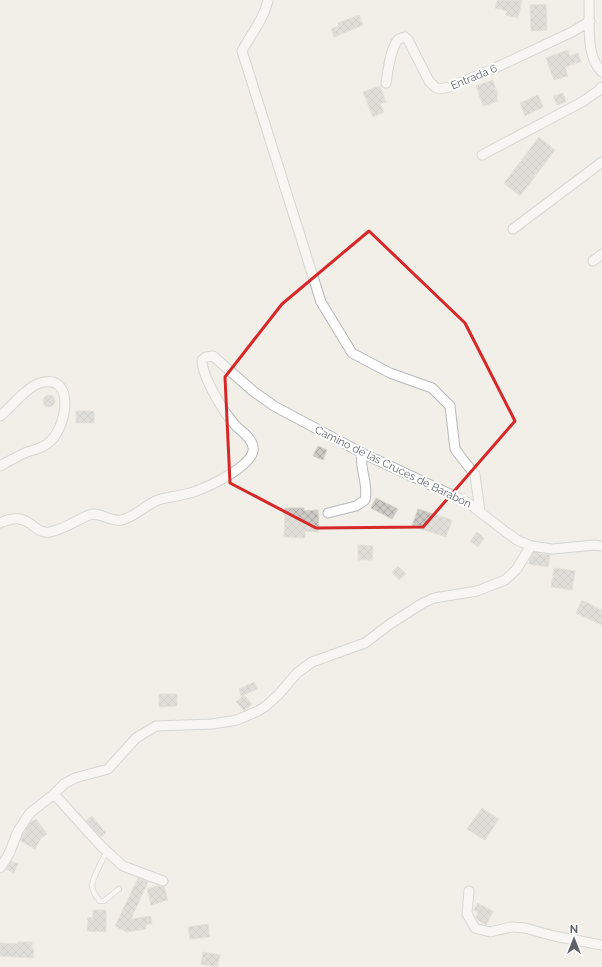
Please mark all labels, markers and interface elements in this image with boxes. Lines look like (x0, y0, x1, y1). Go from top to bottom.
street label: Entrada 6 (449, 62, 499, 92)
street label: Camino de las Cruces de Barabón (313, 423, 473, 511)
north arrow (554, 919, 594, 959)
text: N (570, 923, 578, 936)

